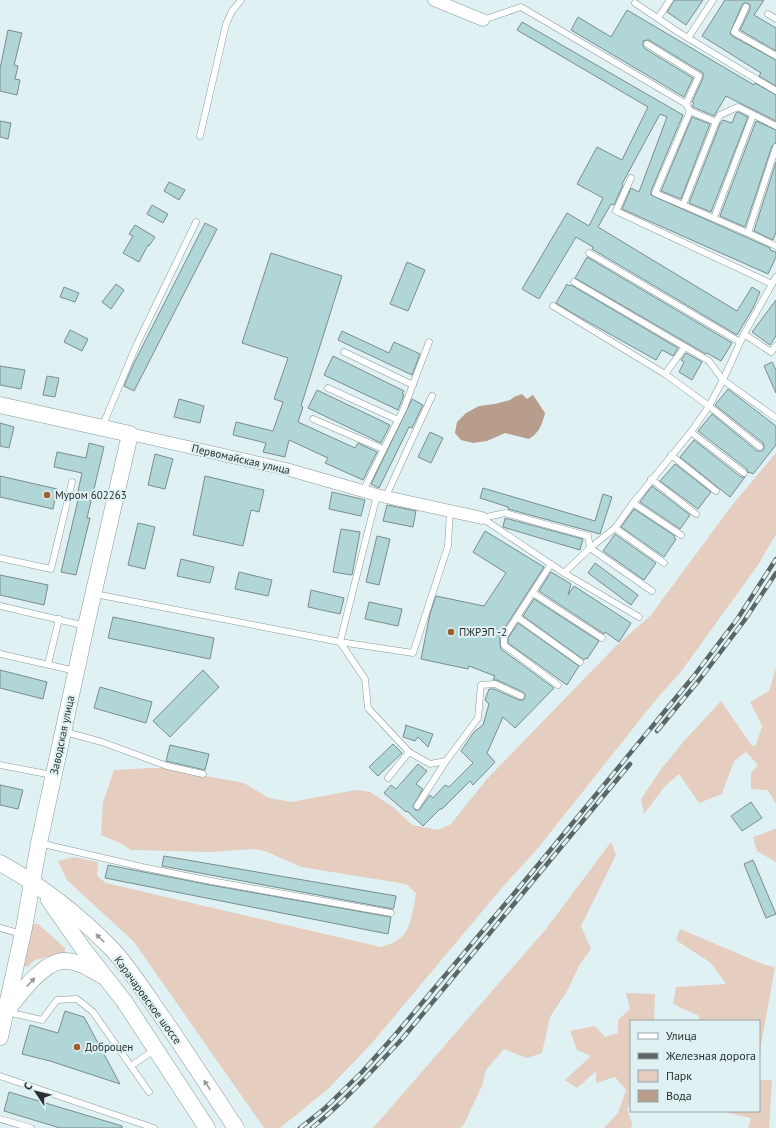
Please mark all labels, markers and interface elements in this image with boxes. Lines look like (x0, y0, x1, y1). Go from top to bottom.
street label: Первомайская улица (190, 441, 292, 477)
place label: Муром 602263 (55, 488, 127, 502)
marker: Муром 602263 (42, 490, 52, 500)
place label: ПЖРЭП -2 (459, 625, 507, 639)
marker: ПЖРЭП -2 (446, 627, 456, 637)
street label: Заводская улица (47, 694, 77, 776)
one-way arrow (95, 933, 105, 943)
street label: Карачаровское шоссе (111, 953, 185, 1047)
one-way arrow (26, 977, 35, 986)
legend (630, 1020, 760, 1112)
text: Улица (666, 1028, 697, 1043)
place label: Доброцен (85, 1040, 133, 1054)
marker: Доброцен (72, 1042, 82, 1052)
text: Железная дорога (665, 1048, 756, 1063)
text: Парк (666, 1068, 692, 1083)
north arrow (16, 1072, 56, 1112)
one-way arrow (203, 1079, 211, 1090)
text: С (20, 1080, 35, 1093)
text: Вода (666, 1088, 692, 1103)

